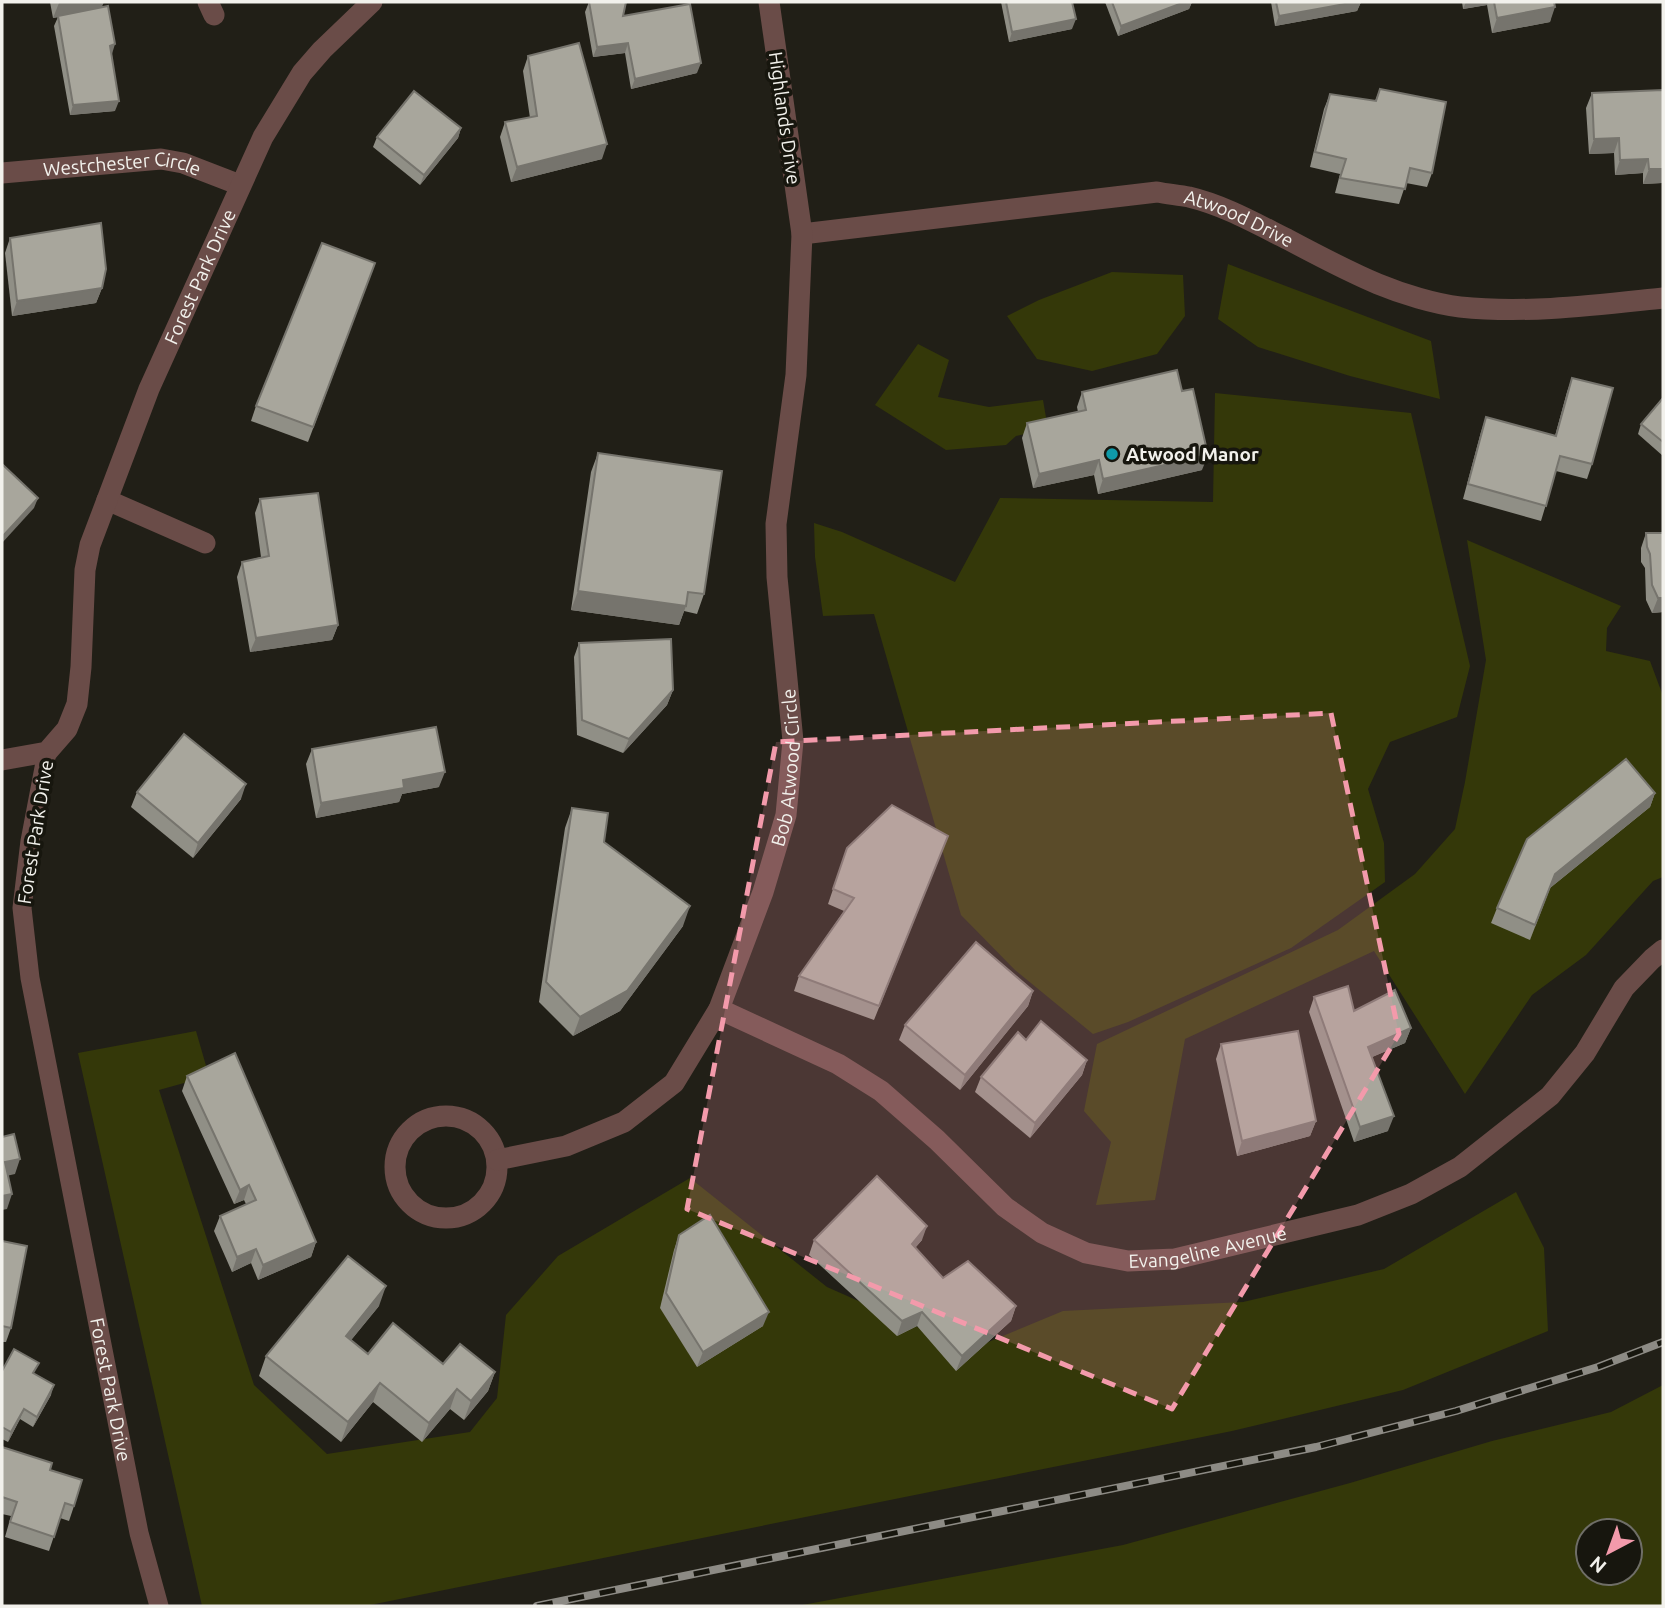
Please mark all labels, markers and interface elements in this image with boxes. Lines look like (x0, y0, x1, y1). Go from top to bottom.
street label: Highlands Drive (765, 50, 805, 186)
street label: Westchester Circle (42, 148, 204, 180)
street label: Atwood Drive (1182, 185, 1297, 251)
street label: Forest Park Drive (160, 206, 240, 348)
place label: Atwood Manor (1126, 443, 1259, 465)
marker: Atwood Manor (1104, 446, 1120, 462)
street label: Bob Atwood Circle (766, 688, 804, 849)
street label: Forest Park Drive (13, 758, 57, 906)
street label: Evangeline Avenue (1128, 1222, 1289, 1272)
street label: Forest Park Drive (86, 1316, 136, 1463)
north arrow (1574, 1517, 1644, 1587)
text: N (1585, 1552, 1610, 1578)

